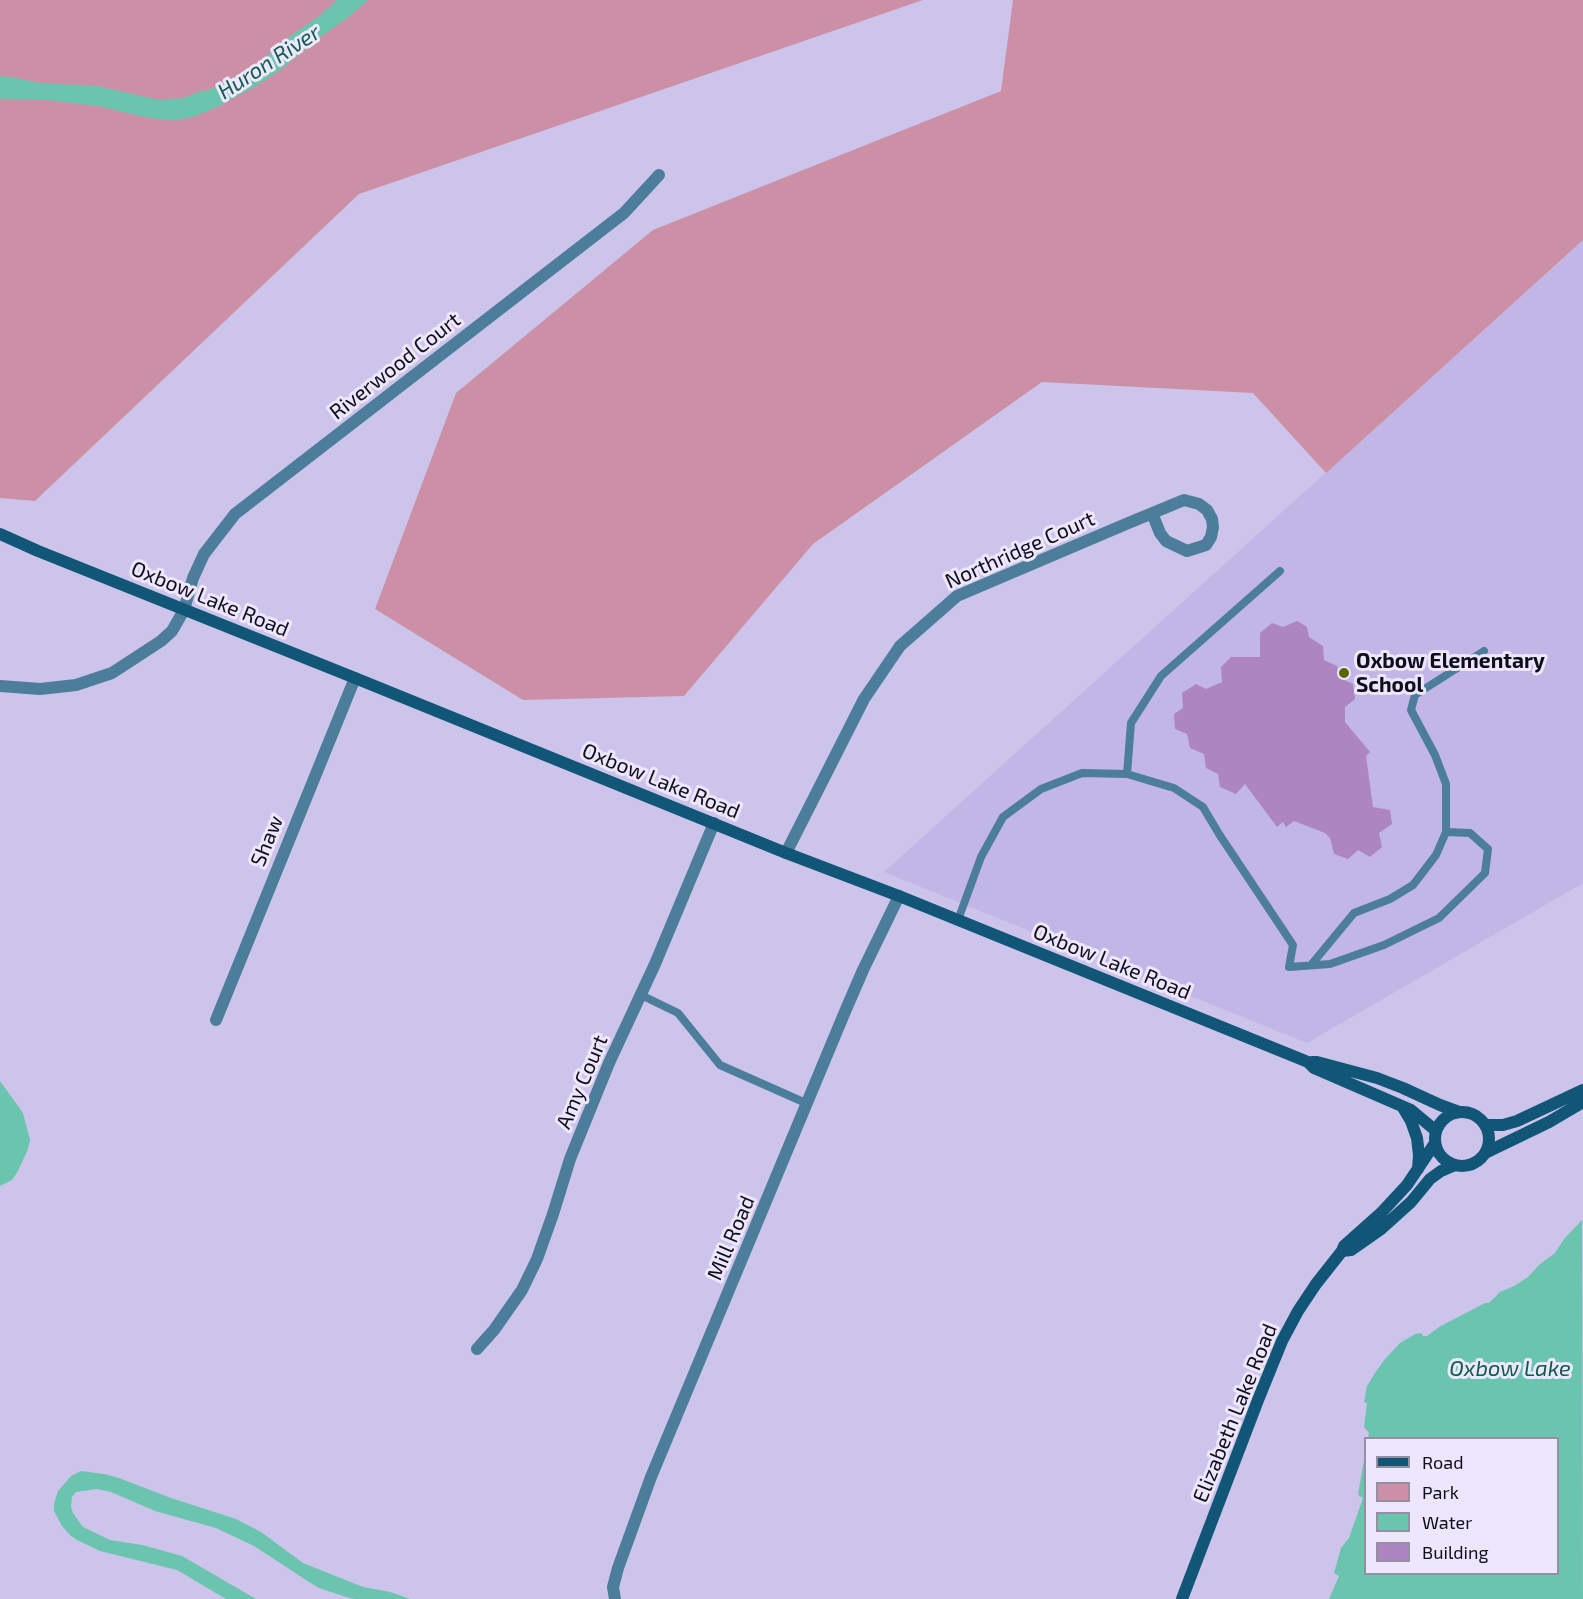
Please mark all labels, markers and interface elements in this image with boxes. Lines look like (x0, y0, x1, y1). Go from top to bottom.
water label: Huron River (213, 19, 325, 105)
street label: Riverwood Court (325, 307, 465, 425)
street label: Northridge Court (941, 506, 1099, 594)
street label: Oxbow Lake Road (127, 556, 293, 642)
place label: Oxbow Elementary School (1356, 648, 1545, 698)
marker: Oxbow Elementary School (1337, 666, 1351, 680)
street label: Oxbow Lake Road (578, 738, 744, 824)
street label: Shaw (245, 812, 289, 870)
street label: Oxbow Lake Road (1029, 919, 1195, 1005)
street label: Amy Court (551, 1031, 613, 1133)
street label: Mill Road (702, 1192, 760, 1284)
street label: Elizabeth Lake Road (1188, 1320, 1282, 1506)
water label: Oxbow Lake (1449, 1356, 1571, 1382)
legend (1364, 1437, 1559, 1575)
text: Road (1422, 1451, 1463, 1473)
text: Park (1422, 1481, 1459, 1503)
text: Water (1422, 1511, 1472, 1533)
text: Building (1422, 1541, 1489, 1563)

